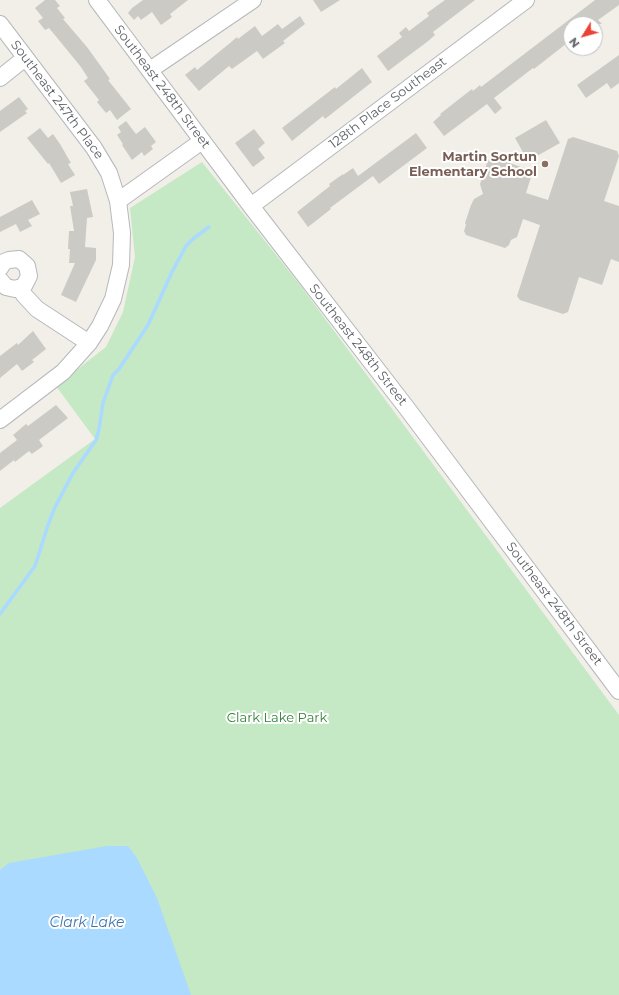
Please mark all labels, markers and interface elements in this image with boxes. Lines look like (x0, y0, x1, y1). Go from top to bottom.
north arrow (563, 16, 603, 56)
street label: Southeast 248th Street (111, 22, 213, 152)
text: N (566, 35, 582, 50)
street label: Southeast 247th Place (7, 37, 107, 163)
street label: 128th Place Southeast (326, 54, 450, 152)
place label: Martin Sortun Elementary School (409, 149, 537, 180)
marker: Martin Sortun Elementary School (540, 159, 550, 169)
street label: Southeast 248th Street (306, 281, 410, 409)
street label: Southeast 248th Street (503, 539, 605, 669)
park label: Clark Lake Park (227, 710, 327, 726)
water label: Clark Lake (50, 915, 124, 931)

